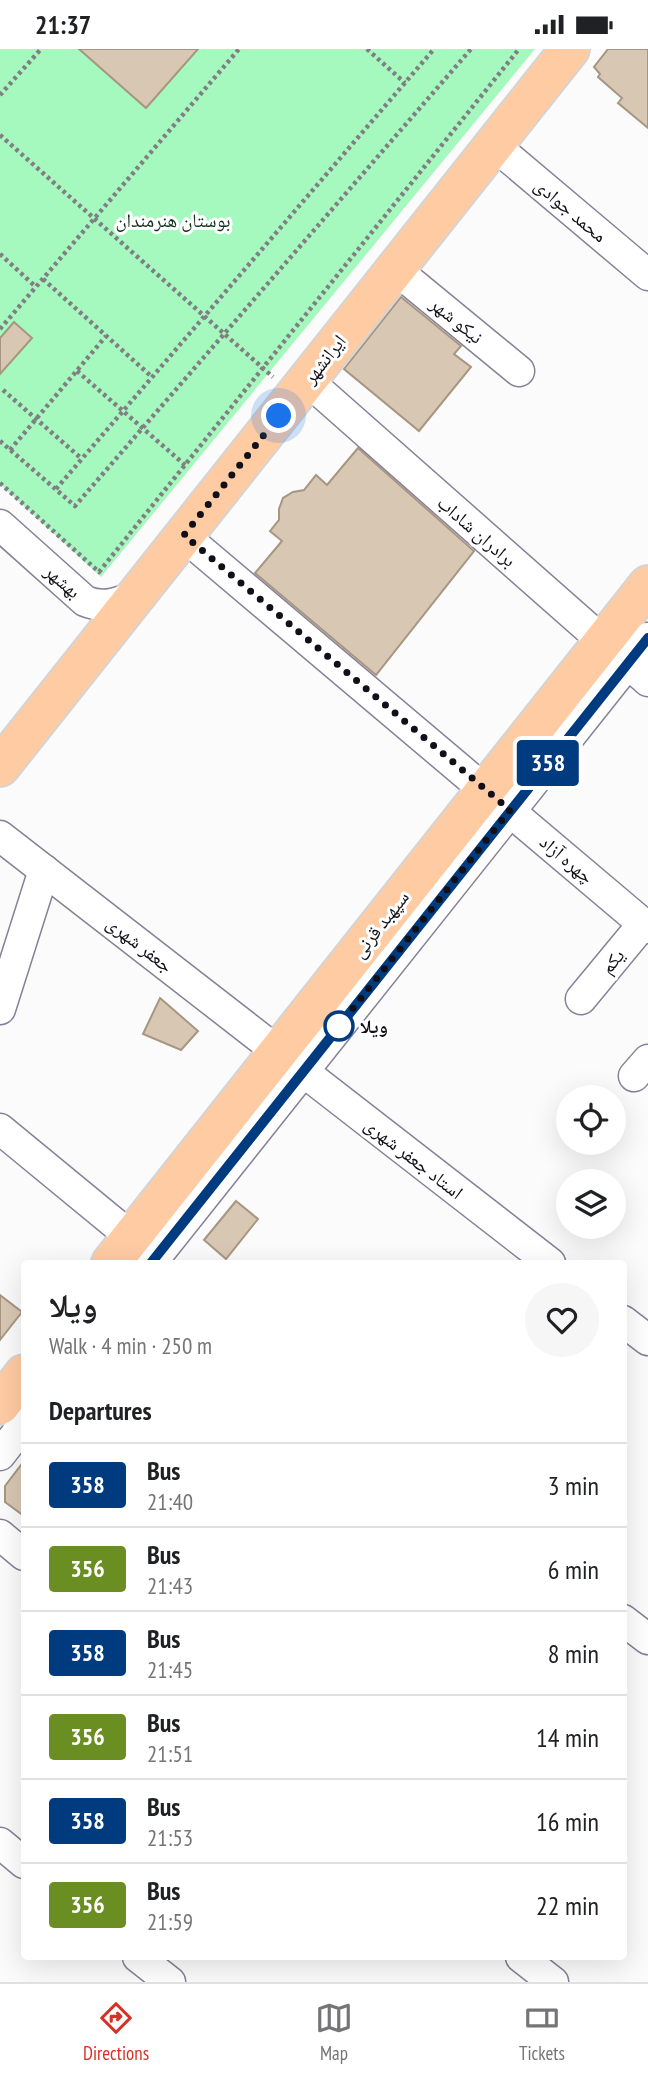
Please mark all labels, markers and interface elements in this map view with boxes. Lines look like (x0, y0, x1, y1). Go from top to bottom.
text: 21:37 (35, 8, 91, 41)
street label: محمد جوادی (530, 173, 612, 247)
park label: بوستان هنرمندان (115, 208, 231, 232)
street label: نیکو شهر (425, 291, 488, 349)
street label: ایرانشهر (297, 330, 351, 389)
your location (261, 398, 296, 433)
street label: برادران شاداب (433, 490, 521, 572)
street label: بهشهر (39, 558, 86, 603)
line badge: 358 (508, 740, 588, 786)
text: 358 (531, 747, 565, 778)
street label: چهره آزاد (535, 830, 599, 888)
street label: سپهبد قرنی (346, 885, 414, 963)
street label: جعفر شهری (102, 910, 178, 978)
street label: یکم (595, 944, 630, 979)
marker: ویلا (324, 1011, 354, 1041)
place label: ویلا (360, 1014, 388, 1038)
map controls (556, 1085, 626, 1239)
button: locate (556, 1085, 626, 1155)
street label: استاد جعفر شهری (360, 1112, 468, 1204)
button: layers (556, 1169, 626, 1239)
text: ویلا (49, 1283, 98, 1326)
button: heart (525, 1283, 599, 1357)
text: Walk · 4 min · 250 m (49, 1331, 212, 1360)
text: Departures (49, 1394, 152, 1427)
text: Bus (147, 1454, 180, 1487)
text: 358 (70, 1469, 105, 1500)
text: 3 min (548, 1469, 599, 1502)
text: 21:40 (147, 1487, 193, 1516)
text: Bus (147, 1538, 180, 1571)
text: 356 (70, 1553, 105, 1584)
text: 6 min (548, 1553, 599, 1586)
text: 21:43 (147, 1571, 193, 1600)
text: Bus (147, 1622, 180, 1655)
text: 358 (70, 1637, 105, 1668)
text: 8 min (548, 1637, 599, 1670)
text: 21:45 (147, 1655, 193, 1684)
text: Bus (147, 1706, 180, 1739)
text: 356 (70, 1721, 105, 1752)
text: 14 min (536, 1721, 599, 1754)
text: 21:51 (147, 1739, 193, 1768)
text: Bus (147, 1790, 180, 1823)
text: 358 (70, 1805, 105, 1836)
text: 16 min (536, 1805, 599, 1838)
text: 21:53 (147, 1823, 193, 1852)
text: Bus (147, 1874, 180, 1907)
text: 356 (70, 1889, 105, 1920)
text: 22 min (536, 1889, 599, 1922)
text: 21:59 (147, 1907, 193, 1936)
tab: Directions (83, 1999, 149, 2065)
tab: Map (315, 1999, 353, 2065)
tab: Tickets (519, 1999, 565, 2065)

